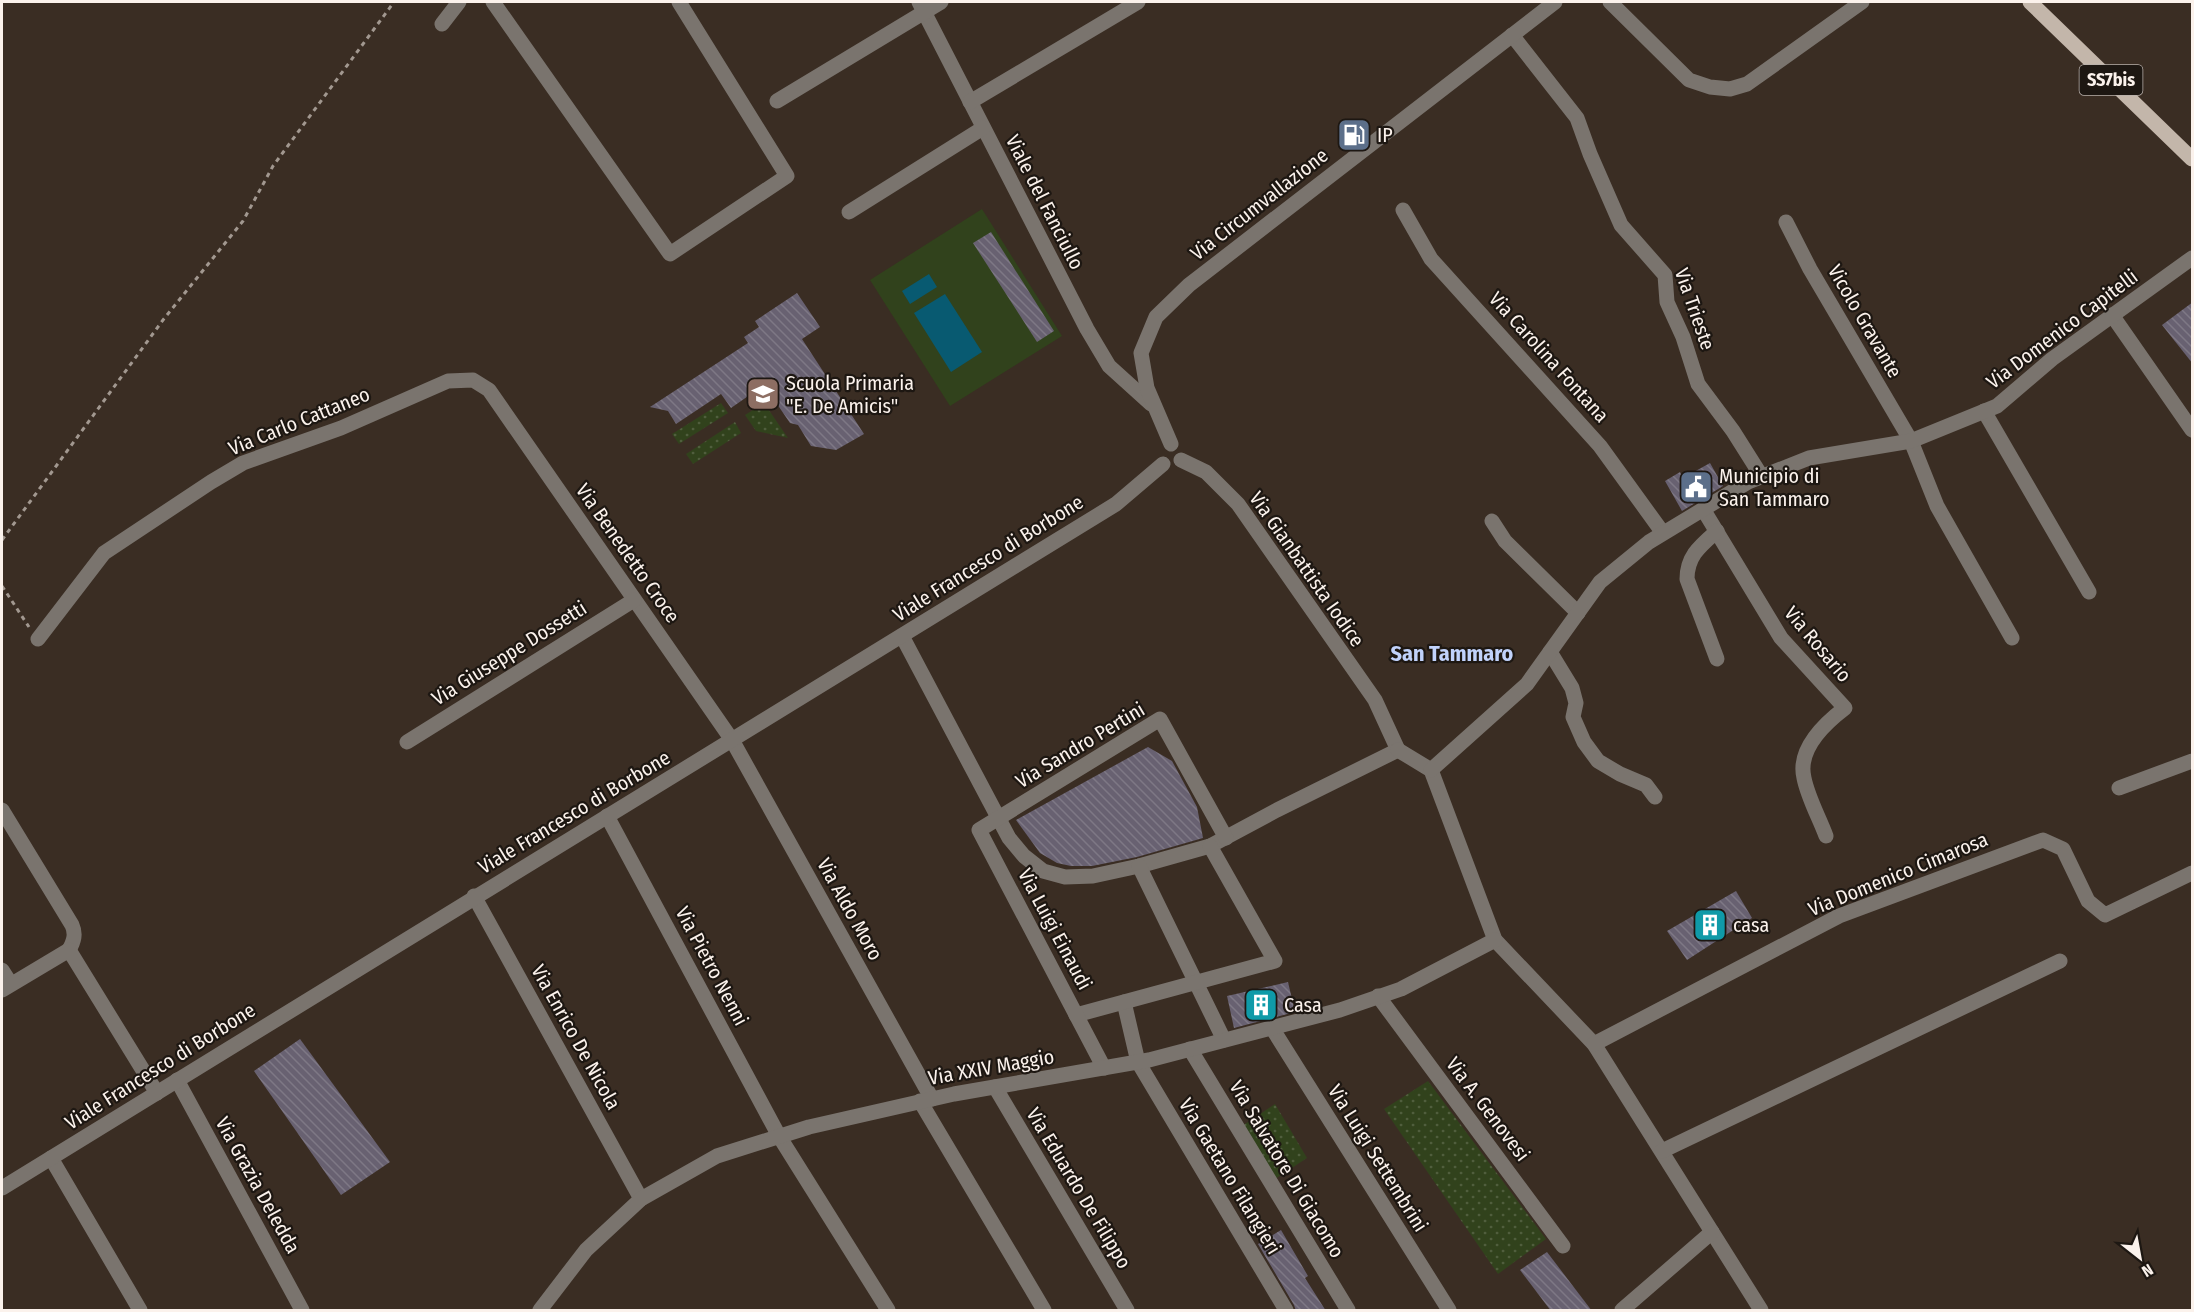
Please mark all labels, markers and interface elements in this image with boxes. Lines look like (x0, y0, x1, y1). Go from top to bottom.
road number: SS7bis (2080, 65, 2142, 95)
fuel station icon: IP (1336, 117, 1372, 153)
place label: IP (1377, 123, 1393, 147)
street label: Viale del Fanciullo (1001, 131, 1089, 273)
street label: Via Circumvallazione (1185, 143, 1333, 265)
street label: Vicolo Gravante (1823, 260, 1907, 382)
street label: Via Domenico Capitelli (1982, 264, 2142, 394)
street label: Via Trieste (1670, 265, 1720, 353)
street label: Via Carolina Fontana (1484, 287, 1614, 427)
place label: Scuola Primaria "E. De Amicis" (786, 371, 914, 418)
school or university icon: Scuola Primaria "E. De Amicis" (745, 376, 781, 412)
street label: Via Carlo Cattaneo (225, 382, 373, 460)
place label: Municipio di San Tammaro (1719, 464, 1830, 511)
public building icon: Municipio di San Tammaro (1678, 469, 1714, 505)
street label: Via Benedetto Croce (571, 479, 685, 627)
street label: Via Gianbattista Iodice (1244, 487, 1370, 651)
street label: Viale Francesco di Borbone (888, 490, 1088, 626)
street label: Via Giuseppe Dossetti (427, 596, 591, 710)
street label: Via Rosario (1779, 601, 1857, 687)
district label: San Tammaro (1391, 640, 1514, 667)
street label: Via Sandro Pertini (1011, 697, 1149, 793)
street label: Viale Francesco di Borbone (474, 745, 674, 879)
street label: Via Domenico Cimarosa (1805, 827, 1991, 921)
street label: Via Aldo Moro (812, 854, 888, 964)
street label: Via Luigi Einaudi (1013, 864, 1097, 994)
street label: Via Pietro Nenni (671, 902, 753, 1030)
building icon: casa (1692, 907, 1728, 943)
place label: casa (1733, 913, 1769, 937)
street label: Via Enrico De Nicola (526, 960, 626, 1114)
building icon: Casa (1243, 987, 1279, 1023)
place label: Casa (1284, 993, 1322, 1017)
street label: Viale Francesco di Borbone (60, 998, 260, 1134)
street label: Via XXIV Maggio (926, 1044, 1056, 1090)
street label: Via A. Genovesi (1441, 1052, 1535, 1166)
street label: Via Salvatore Di Giacomo (1224, 1076, 1350, 1262)
street label: Via Luigi Settembrini (1323, 1080, 1433, 1236)
street label: Via Gaetano Filangieri (1174, 1094, 1286, 1258)
street label: Via Eduardo De Filippo (1021, 1103, 1137, 1273)
street label: Via Grazia Deledda (211, 1112, 305, 1258)
north arrow (2110, 1228, 2170, 1288)
text: N (2138, 1260, 2156, 1281)

